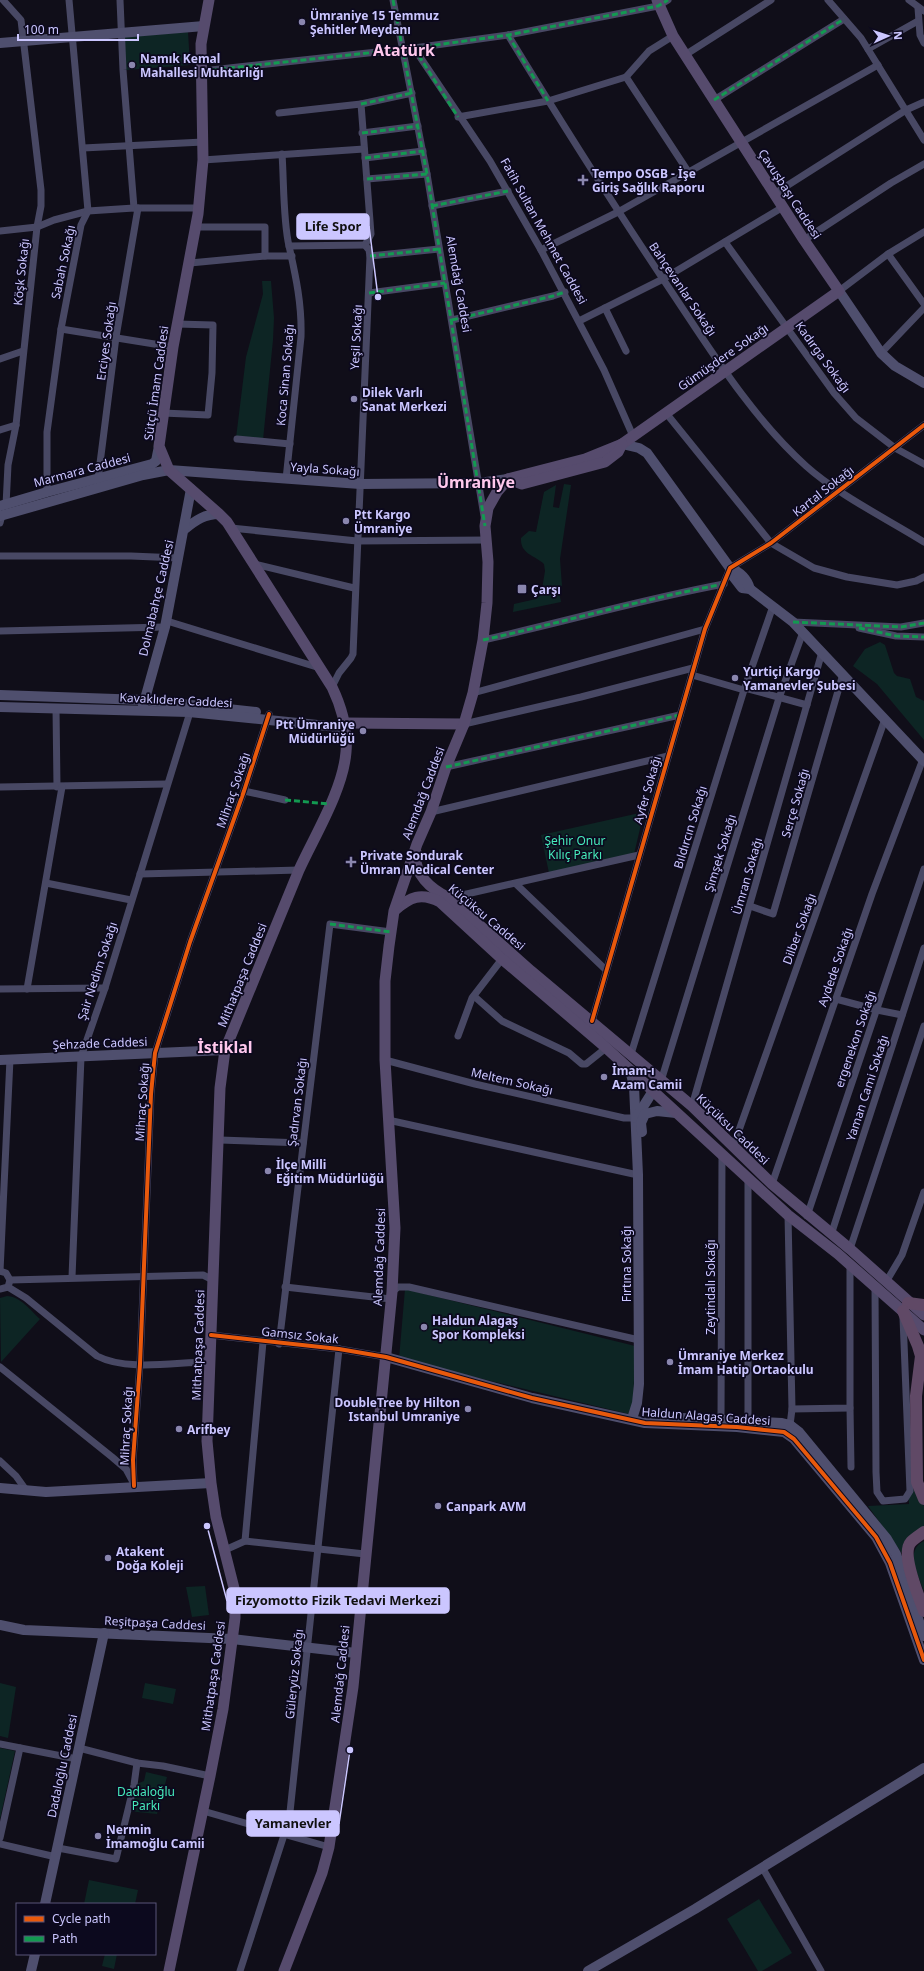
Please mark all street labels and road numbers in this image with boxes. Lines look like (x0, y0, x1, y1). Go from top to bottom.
street label: Çavuşbaşı Caddesi (754, 146, 826, 242)
street label: Fatih Sultan Mehmet Caddesi (497, 155, 591, 307)
street label: Sabah Sokağı (47, 223, 79, 301)
street label: Alemdağ Caddesi (442, 234, 476, 334)
street label: Köşk Sokağı (9, 238, 33, 306)
street label: Bahçevanlar Sokağı (645, 239, 721, 339)
street label: Erciyes Sokağı (92, 300, 120, 382)
street label: Yeşil Sokağı (346, 304, 366, 370)
street label: Kadırga Sokağı (791, 318, 855, 396)
street label: Gümüşdere Sokağı (674, 319, 772, 395)
street label: Koca Sinan Sokağı (272, 323, 298, 427)
street label: Sütçü İmam Caddesi (140, 325, 172, 441)
street label: Marmara Caddesi (32, 449, 132, 491)
street label: Yayla Sokağı (290, 458, 360, 480)
street label: Kartal Sokağı (789, 462, 857, 520)
street label: Dolmabahçe Caddesi (134, 538, 178, 658)
street label: Kavaklıdere Caddesi (119, 689, 233, 711)
street label: Alemdağ Caddesi (397, 744, 449, 842)
street label: Mihraç Sokağı (212, 750, 254, 830)
street label: Ayfer Sokağı (629, 754, 665, 826)
street label: Serçe Sokağı (777, 766, 813, 840)
street label: Bıldırcın Sokağı (669, 783, 711, 871)
street label: Şimşek Sokağı (700, 812, 740, 894)
street label: Ümran Sokağı (728, 835, 766, 917)
street label: Küçüksu Caddesi (445, 880, 529, 954)
street label: Dilber Sokağı (778, 891, 820, 967)
street label: Şair Nedim Sokağı (73, 920, 121, 1022)
street label: Mithatpaşa Caddesi (213, 920, 271, 1030)
street label: Aydede Sokağı (814, 925, 856, 1009)
street label: ergenekon Sokağı (830, 988, 880, 1090)
street label: Şehzade Caddesi (52, 1033, 148, 1053)
street label: Yaman Cami Sokağı (842, 1033, 892, 1143)
street label: Şadırvan Sokağı (283, 1057, 311, 1147)
street label: Mihraç Sokağı (131, 1062, 153, 1142)
street label: Meltem Sokağı (469, 1063, 555, 1099)
street label: Küçüksu Caddesi (693, 1090, 773, 1168)
street label: Alemdağ Caddesi (369, 1208, 389, 1306)
street label: Fırtına Sokağı (618, 1226, 635, 1302)
street label: Zeytindalı Sokağı (702, 1239, 719, 1335)
street label: Mithatpaşa Caddesi (188, 1289, 208, 1401)
street label: Gamsız Sokak (260, 1322, 340, 1348)
street label: Mihraç Sokağı (115, 1386, 137, 1466)
street label: Haldun Alagaş Caddesi (641, 1403, 771, 1429)
street label: Reşitpaşa Caddesi (104, 1612, 206, 1634)
street label: Mithatpaşa Caddesi (197, 1620, 229, 1732)
street label: Alemdağ Caddesi (326, 1624, 354, 1724)
street label: Güleryüz Sokağı (281, 1628, 307, 1720)
street label: Dadaloğlu Caddesi (43, 1713, 81, 1819)

